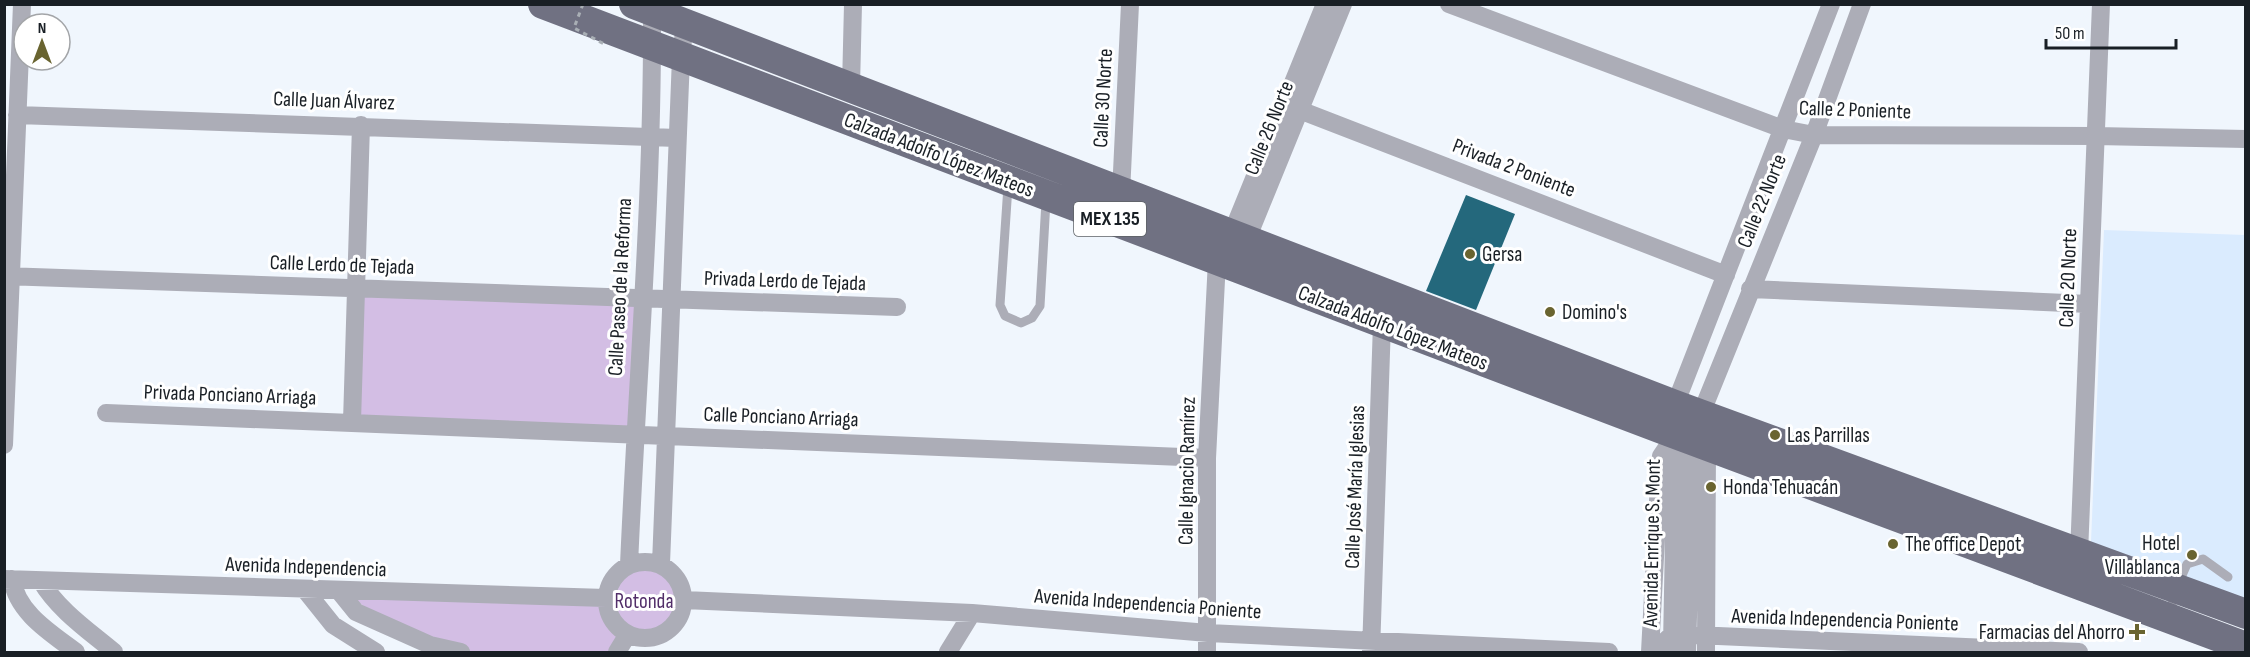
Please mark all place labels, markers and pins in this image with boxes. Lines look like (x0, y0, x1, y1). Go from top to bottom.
place label: Gersa (1482, 242, 1522, 267)
marker: Gersa (1463, 247, 1477, 261)
place label: Domino's (1562, 300, 1627, 325)
marker: Domino's (1543, 305, 1557, 319)
place label: Las Parrillas (1787, 423, 1870, 448)
marker: Las Parrillas (1768, 428, 1782, 442)
place label: Honda Tehuacán (1723, 475, 1838, 500)
marker: Honda Tehuacán (1704, 480, 1718, 494)
place label: Hotel Villablanca (2105, 531, 2180, 580)
place label: The office Depot (1905, 532, 2021, 557)
marker: The office Depot (1886, 537, 1900, 551)
marker: Hotel Villablanca (2185, 548, 2199, 562)
place label: Farmacias del Ahorro (1979, 620, 2125, 645)
marker: Farmacias del Ahorro (2130, 625, 2144, 639)

